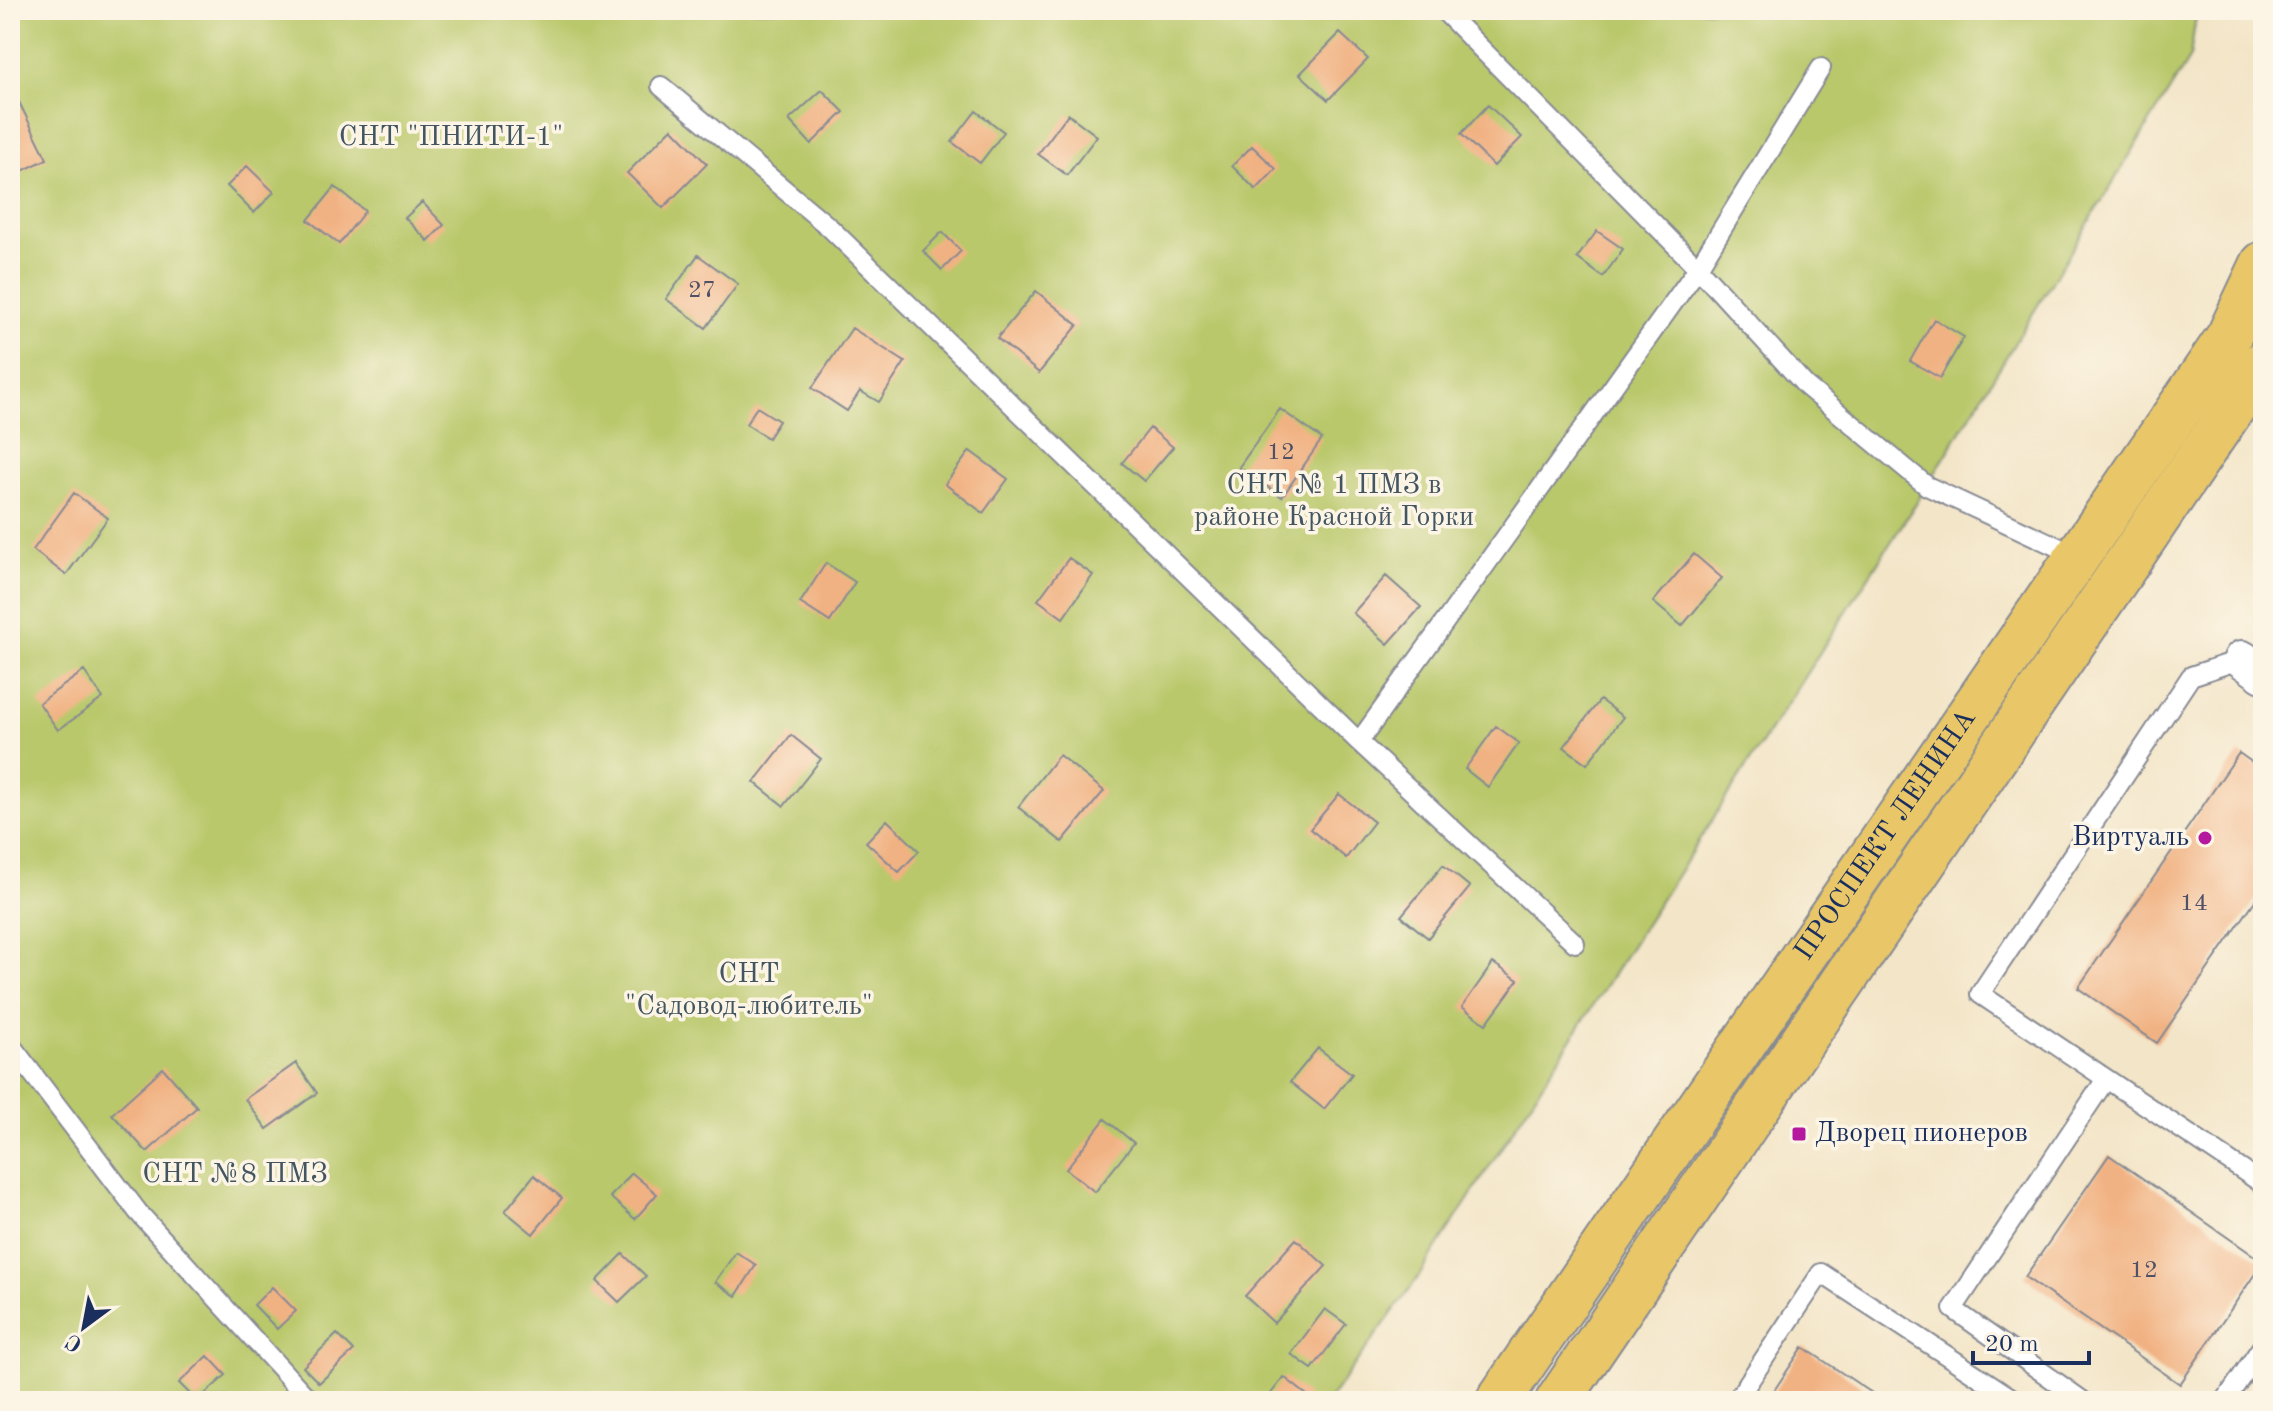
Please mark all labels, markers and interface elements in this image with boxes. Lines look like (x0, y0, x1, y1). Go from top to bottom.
park label: СНТ "ПНИТИ-1" (339, 124, 563, 152)
house number: 27 (688, 279, 716, 303)
house number: 12 (1267, 441, 1295, 465)
park label: СНТ № 1 ПМЗ в районе Красной Горки (1194, 472, 1474, 532)
street label: ПРОСПЕКТ ЛЕНИНА (1791, 705, 1982, 966)
place label: Виртуаль (2072, 824, 2189, 852)
marker: Виртуаль (2196, 829, 2214, 847)
house number: 14 (2180, 892, 2208, 916)
park label: СНТ "Садовод-любитель" (625, 961, 873, 1021)
place label: Дворец пионеров (1815, 1120, 2028, 1148)
marker: Дворец пионеров (1790, 1125, 1808, 1143)
park label: СНТ №8 ПМЗ (142, 1161, 328, 1189)
house number: 12 (2130, 1259, 2158, 1283)
north arrow (44, 1287, 124, 1367)
scale bar (1973, 1315, 2089, 1365)
text: С (62, 1329, 86, 1355)
text: 20 m (1985, 1333, 2039, 1357)

